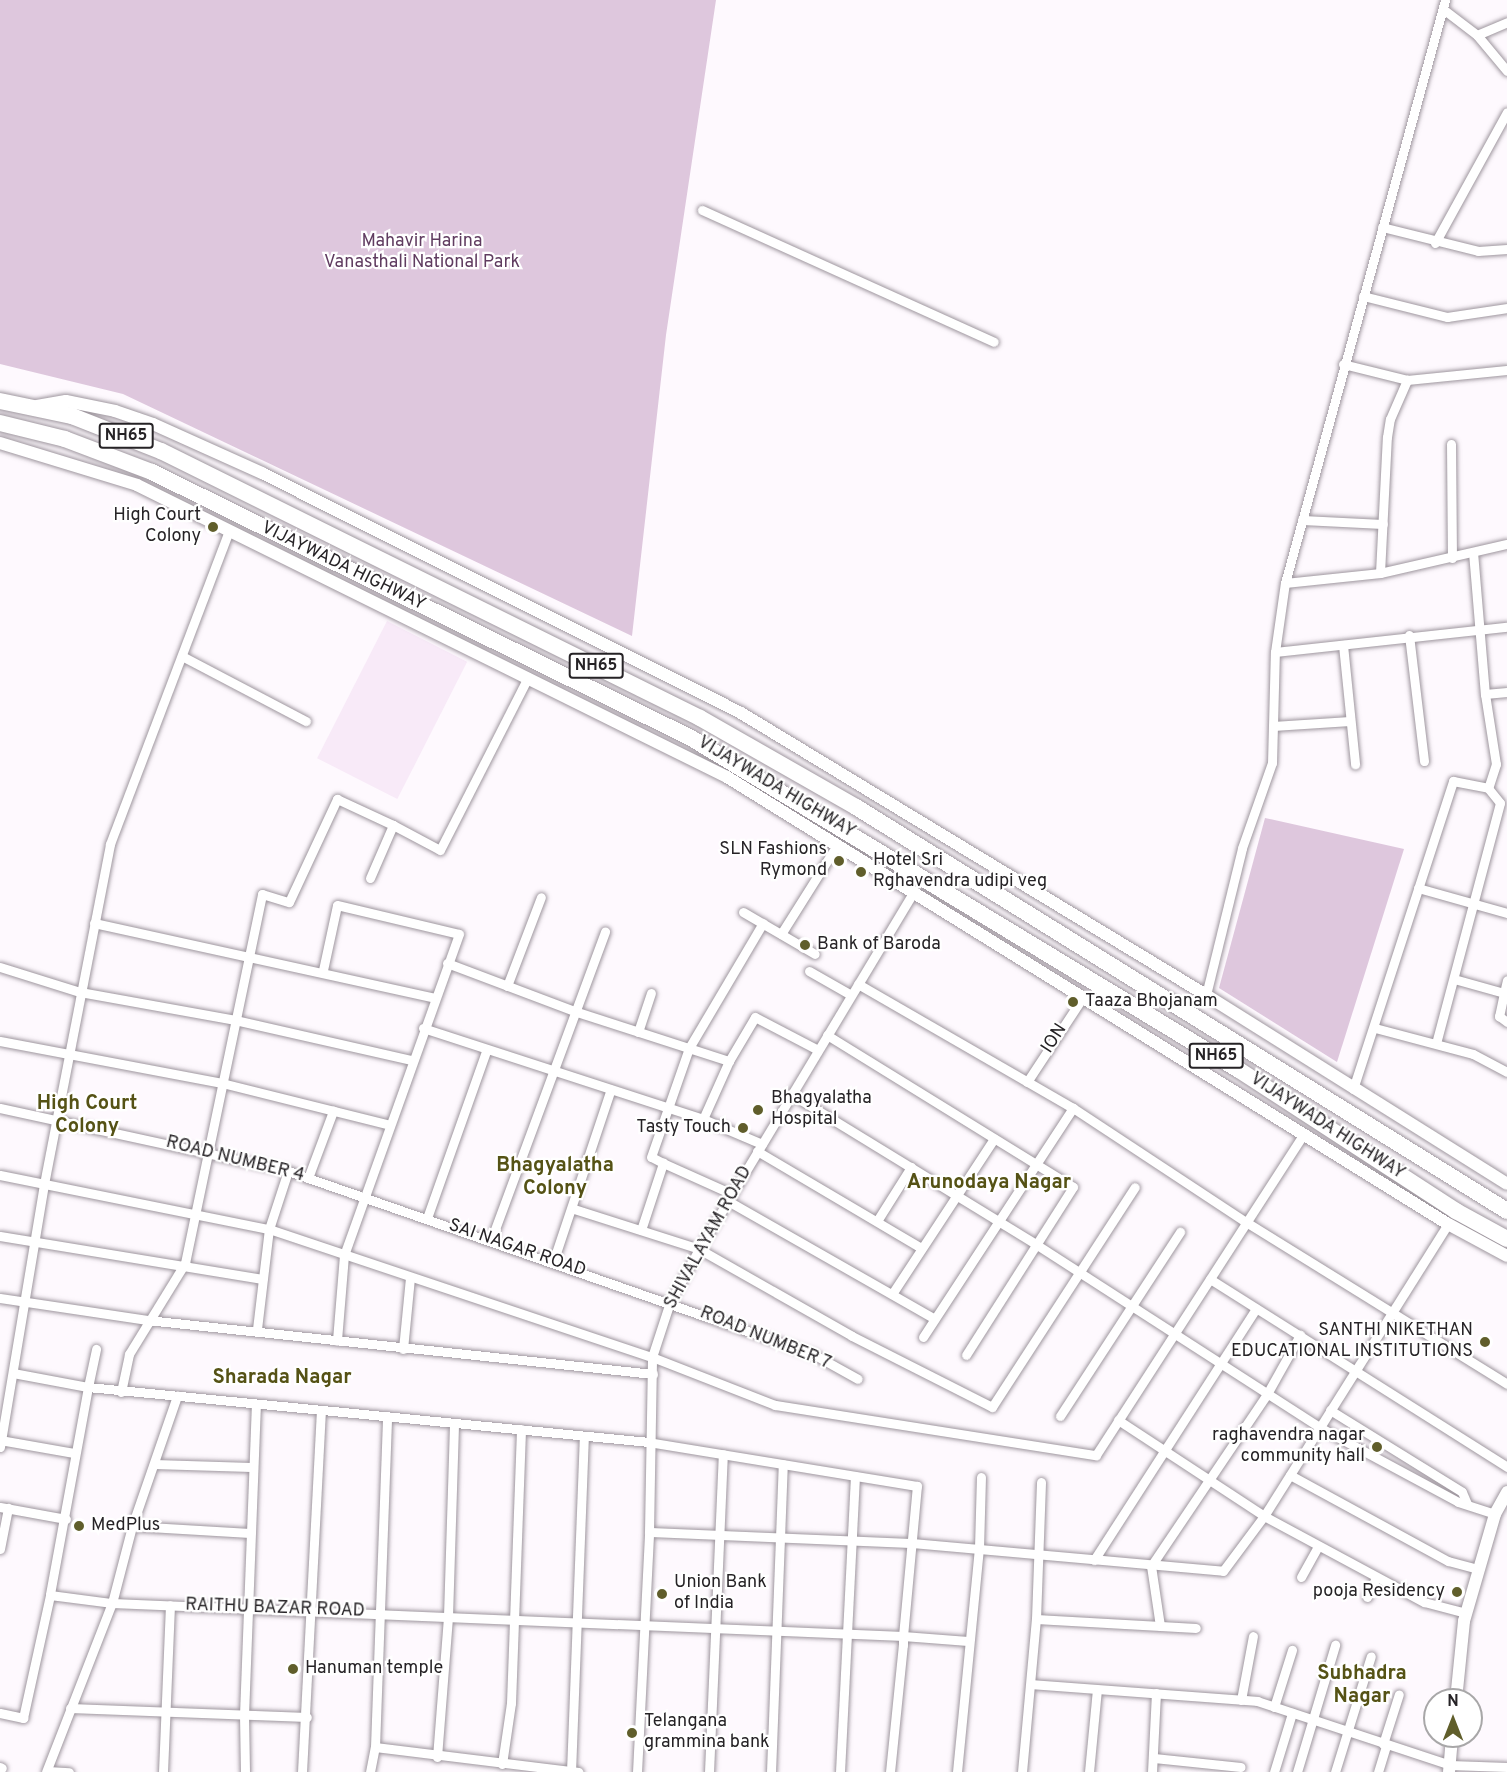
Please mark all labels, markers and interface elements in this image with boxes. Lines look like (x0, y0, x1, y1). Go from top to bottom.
park label: Mahavir Harina Vanasthali National Park (324, 232, 520, 274)
road number: NH65 (98, 423, 154, 449)
place label: High Court Colony (113, 506, 201, 548)
street label: VIJAYWADA HIGHWAY (257, 518, 429, 616)
marker: High Court Colony (206, 520, 220, 534)
road number: NH65 (568, 653, 624, 679)
street label: VIJAYWADA HIGHWAY (693, 732, 859, 844)
place label: SLN Fashions Rymond (719, 840, 827, 882)
place label: Hotel Sri Rghavendra udipi veg (873, 851, 1047, 894)
marker: SLN Fashions Rymond (832, 854, 846, 868)
marker: Hotel Sri Rghavendra udipi veg (854, 865, 868, 879)
place label: Bank of Baroda (817, 934, 941, 956)
marker: Bank of Baroda (798, 938, 812, 952)
place label: Taaza Bhojanam (1085, 991, 1218, 1013)
marker: Taaza Bhojanam (1066, 995, 1080, 1009)
street label: ION (1038, 1020, 1072, 1058)
road number: NH65 (1188, 1043, 1244, 1069)
street label: VIJAYWADA HIGHWAY (1245, 1069, 1409, 1185)
place label: Bhagyalatha Hospital (771, 1089, 872, 1132)
district label: High Court Colony (37, 1092, 137, 1139)
marker: Bhagyalatha Hospital (749, 1101, 767, 1119)
place label: Tasty Touch (636, 1117, 731, 1139)
marker: Tasty Touch (736, 1121, 750, 1135)
street label: ROAD NUMBER 4 (164, 1132, 306, 1188)
district label: Bhagyalatha Colony (496, 1155, 614, 1202)
street label: SHIVALAYAM ROAD (661, 1163, 757, 1313)
district label: Arunodaya Nagar (907, 1171, 1071, 1195)
street label: SAI NAGAR ROAD (446, 1215, 588, 1283)
street label: ROAD NUMBER 7 (696, 1303, 834, 1375)
place label: SANTHI NIKETHAN EDUCATIONAL INSTITUTIONS (1231, 1321, 1473, 1364)
marker: SANTHI NIKETHAN EDUCATIONAL INSTITUTIONS (1478, 1335, 1492, 1349)
district label: Sharada Nagar (212, 1366, 352, 1390)
place label: raghavendra nagar community hall (1212, 1426, 1365, 1468)
marker: raghavendra nagar community hall (1370, 1440, 1384, 1454)
place label: MedPlus (91, 1515, 160, 1537)
marker: MedPlus (72, 1519, 86, 1533)
place label: Union Bank of India (674, 1573, 767, 1616)
place label: pooja Residency (1313, 1581, 1445, 1603)
marker: pooja Residency (1450, 1585, 1464, 1599)
marker: Union Bank of India (655, 1587, 669, 1601)
street label: RAITHU BAZAR ROAD (185, 1595, 365, 1623)
place label: Hanuman temple (305, 1658, 443, 1680)
marker: Hanuman temple (286, 1662, 300, 1676)
district label: Subhadra Nagar (1317, 1663, 1407, 1710)
north arrow (1423, 1688, 1483, 1748)
text: N (1447, 1692, 1459, 1712)
place label: Telangana grammina bank (644, 1712, 770, 1754)
marker: Telangana grammina bank (625, 1726, 639, 1740)

